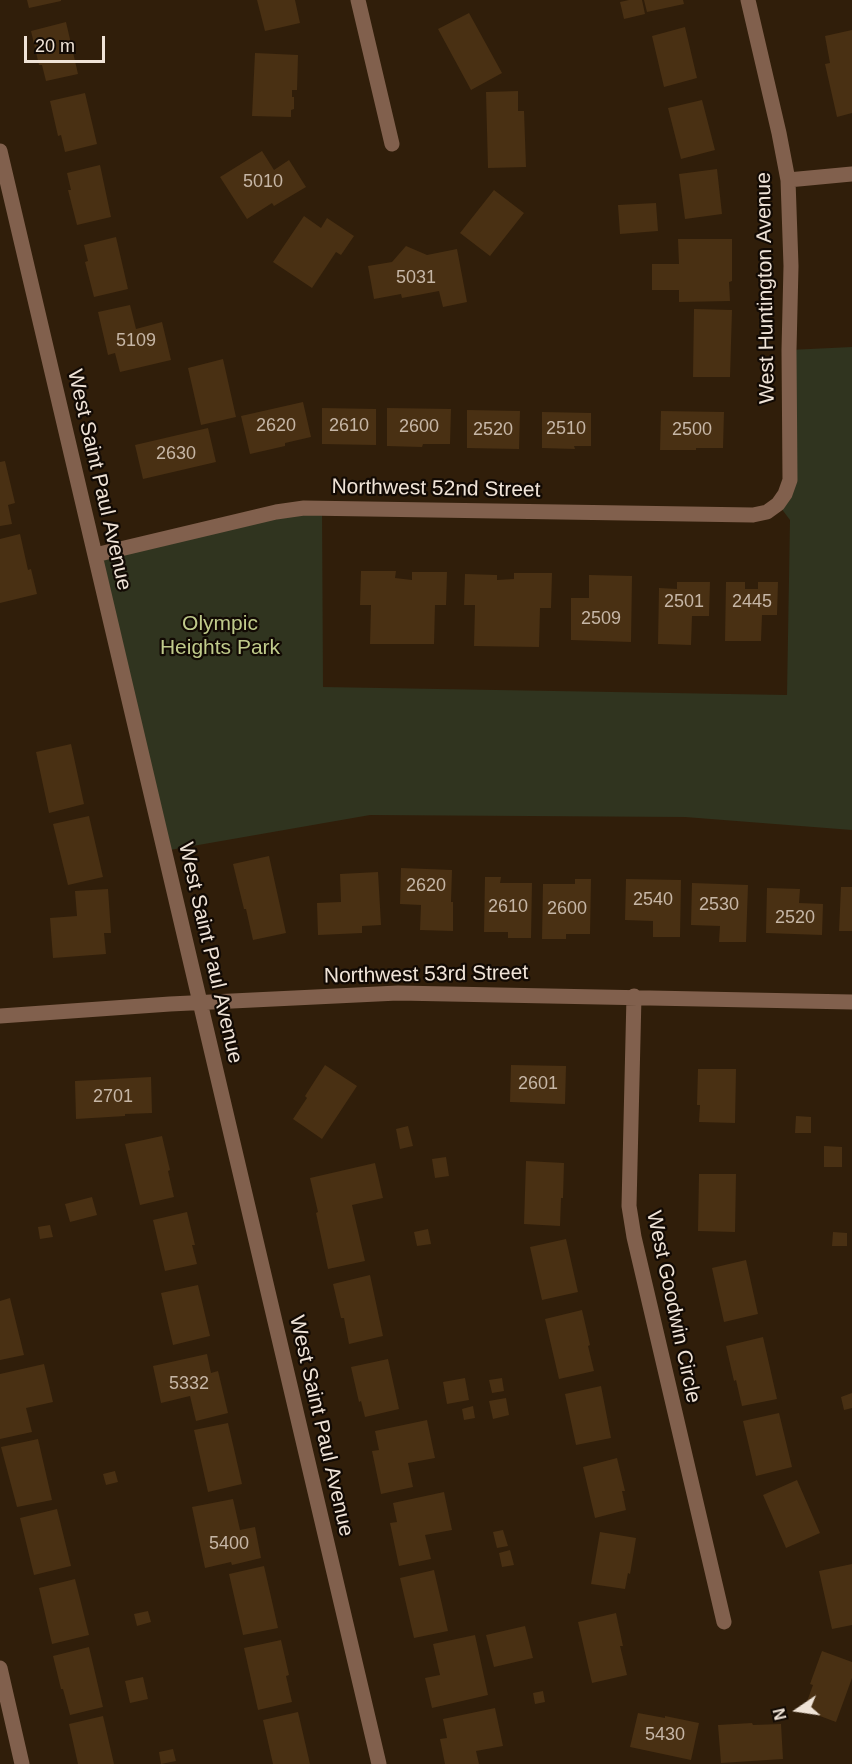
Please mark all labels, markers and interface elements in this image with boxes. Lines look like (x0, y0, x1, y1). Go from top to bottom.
scale bar (27, 24, 108, 62)
text: 20 m (35, 36, 75, 56)
house number: 5010 (243, 171, 283, 193)
street label: West Huntington Avenue (751, 172, 781, 404)
house number: 5031 (396, 267, 436, 289)
house number: 5109 (116, 330, 156, 352)
street label: West Saint Paul Avenue (61, 367, 137, 593)
house number: 2620 (256, 415, 296, 437)
house number: 2610 (329, 415, 369, 437)
house number: 2600 (399, 416, 439, 438)
house number: 2510 (546, 418, 586, 440)
house number: 2520 (473, 419, 513, 441)
house number: 2500 (672, 419, 712, 441)
house number: 2630 (156, 443, 196, 465)
street label: Northwest 52nd Street (331, 475, 541, 503)
house number: 2501 (664, 591, 704, 613)
house number: 2445 (732, 591, 772, 613)
house number: 2509 (581, 608, 621, 630)
park label: Olympic Heights Park (160, 611, 280, 661)
street label: West Saint Paul Avenue (172, 840, 248, 1066)
house number: 2620 (406, 875, 446, 897)
house number: 2540 (633, 889, 673, 911)
house number: 2530 (699, 894, 739, 916)
house number: 2610 (488, 896, 528, 918)
house number: 2600 (547, 898, 587, 920)
house number: 2520 (775, 907, 815, 929)
street label: Northwest 53rd Street (324, 961, 528, 989)
house number: 2601 (518, 1073, 558, 1095)
house number: 2701 (93, 1086, 133, 1108)
street label: West Goodwin Circle (640, 1209, 706, 1405)
street label: West Saint Paul Avenue (283, 1313, 359, 1539)
house number: 5332 (169, 1373, 209, 1395)
house number: 5400 (209, 1533, 249, 1555)
north arrow (768, 1680, 828, 1740)
text: N (770, 1707, 790, 1722)
house number: 5430 (645, 1724, 685, 1746)

